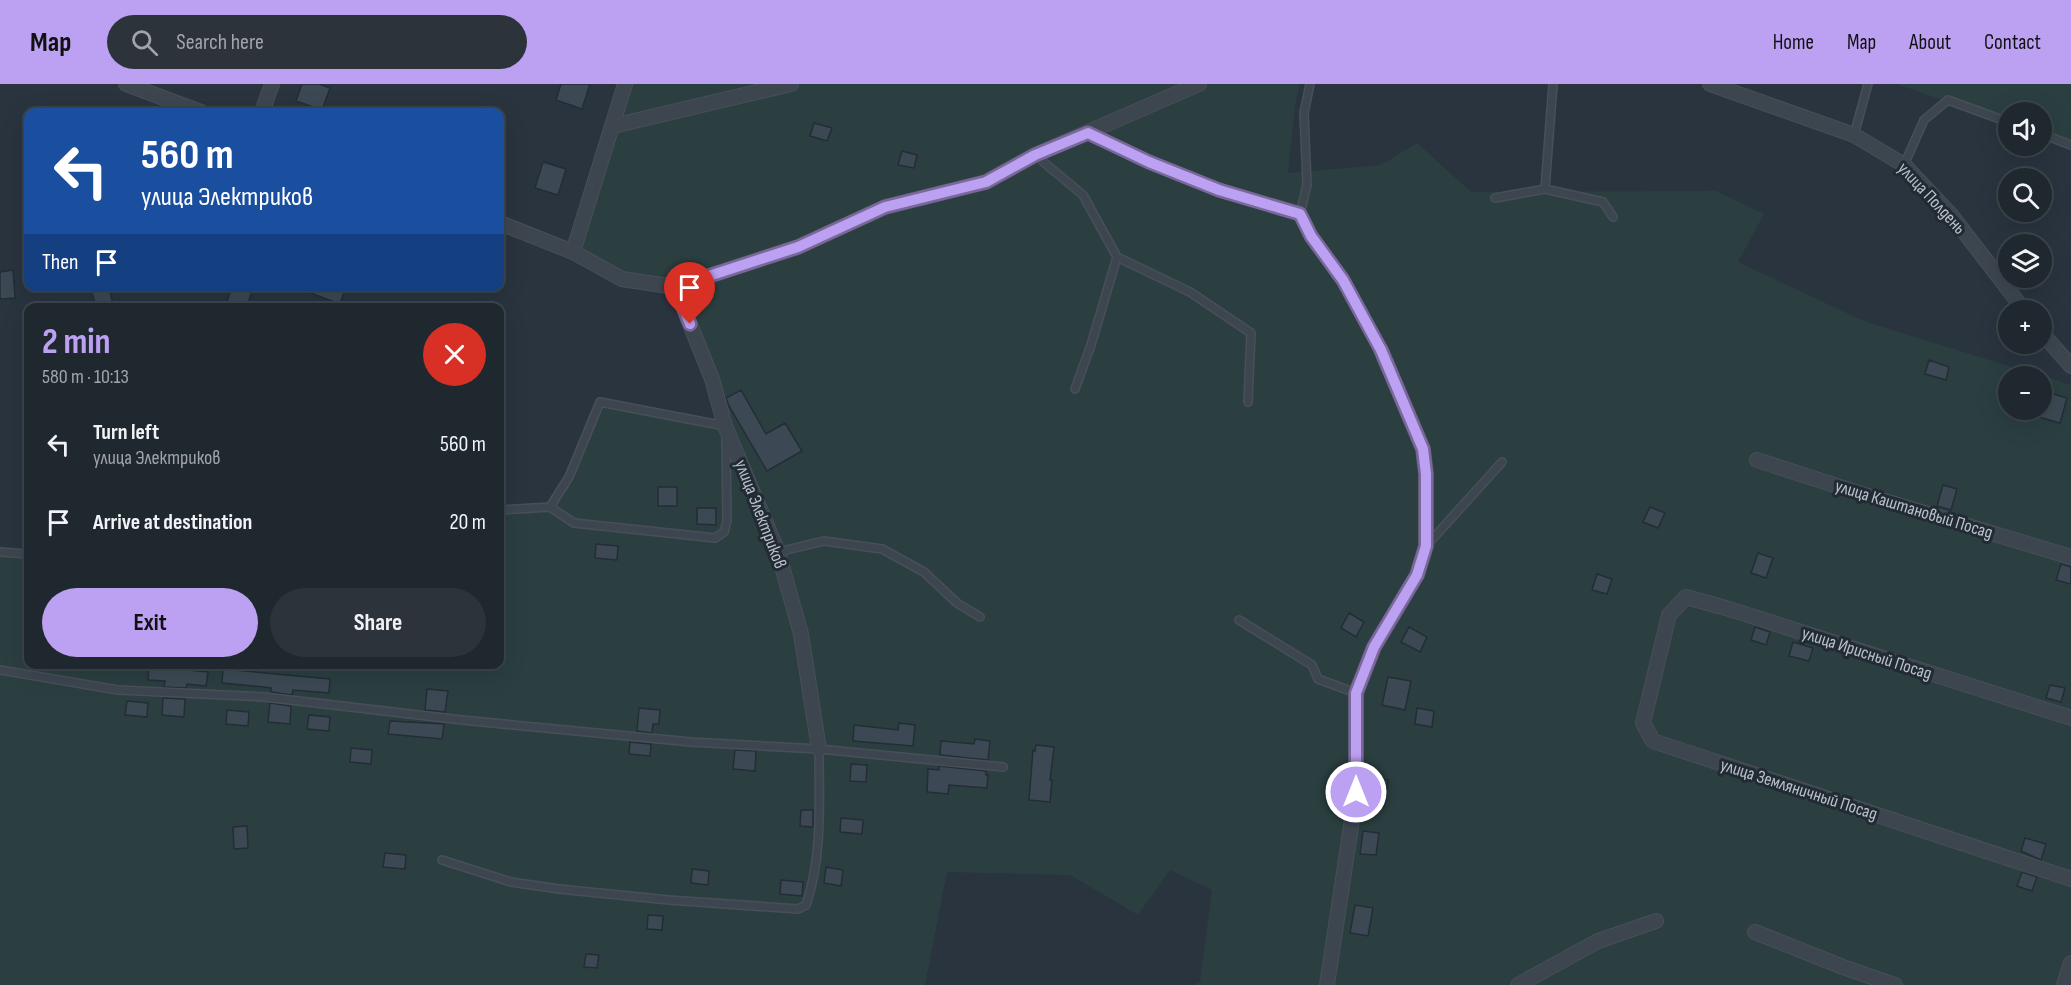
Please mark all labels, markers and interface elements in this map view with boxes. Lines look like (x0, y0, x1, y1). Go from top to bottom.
search box (107, 15, 527, 69)
text: Map (30, 26, 71, 59)
icon: search (128, 26, 161, 59)
text: Search here (176, 29, 264, 56)
text: Home (1773, 30, 1814, 55)
text: Map (1847, 30, 1876, 55)
text: About (1909, 30, 1951, 55)
text: Contact (1984, 30, 2041, 55)
map controls (1998, 102, 2052, 420)
button: sound (1998, 102, 2052, 156)
text: 560 m (141, 130, 234, 181)
icon: left (42, 132, 120, 210)
street label: улица Полдень (1893, 158, 1970, 239)
button: search (1998, 168, 2052, 222)
text: улица Электриков (141, 181, 313, 213)
button: layers (1998, 234, 2052, 288)
icon: arrive (90, 246, 123, 279)
text: Then (42, 249, 78, 276)
pin (664, 262, 715, 324)
icon: arrive (673, 271, 706, 304)
button: + (1998, 300, 2052, 354)
text: 2 min (42, 321, 111, 364)
button: close (423, 323, 486, 386)
text: 580 m · 10:13 (42, 365, 129, 389)
button: − (1998, 366, 2052, 420)
text: Turn left (93, 419, 159, 446)
icon: left (42, 428, 75, 461)
text: 560 m (440, 431, 486, 458)
text: улица Электриков (93, 446, 221, 470)
street label: улица Электриков (730, 457, 791, 572)
street label: улица Каштановый Посад (1832, 475, 1995, 543)
icon: arrive (42, 506, 75, 539)
text: Arrive at destination (93, 509, 252, 536)
text: 20 m (450, 509, 486, 536)
button: Exit (42, 588, 258, 657)
button: Share (270, 588, 486, 657)
street label: улица Ирисный Посад (1799, 623, 1934, 684)
street label: улица Земляничный Посад (1718, 754, 1880, 825)
position arrow (1324, 760, 1388, 824)

